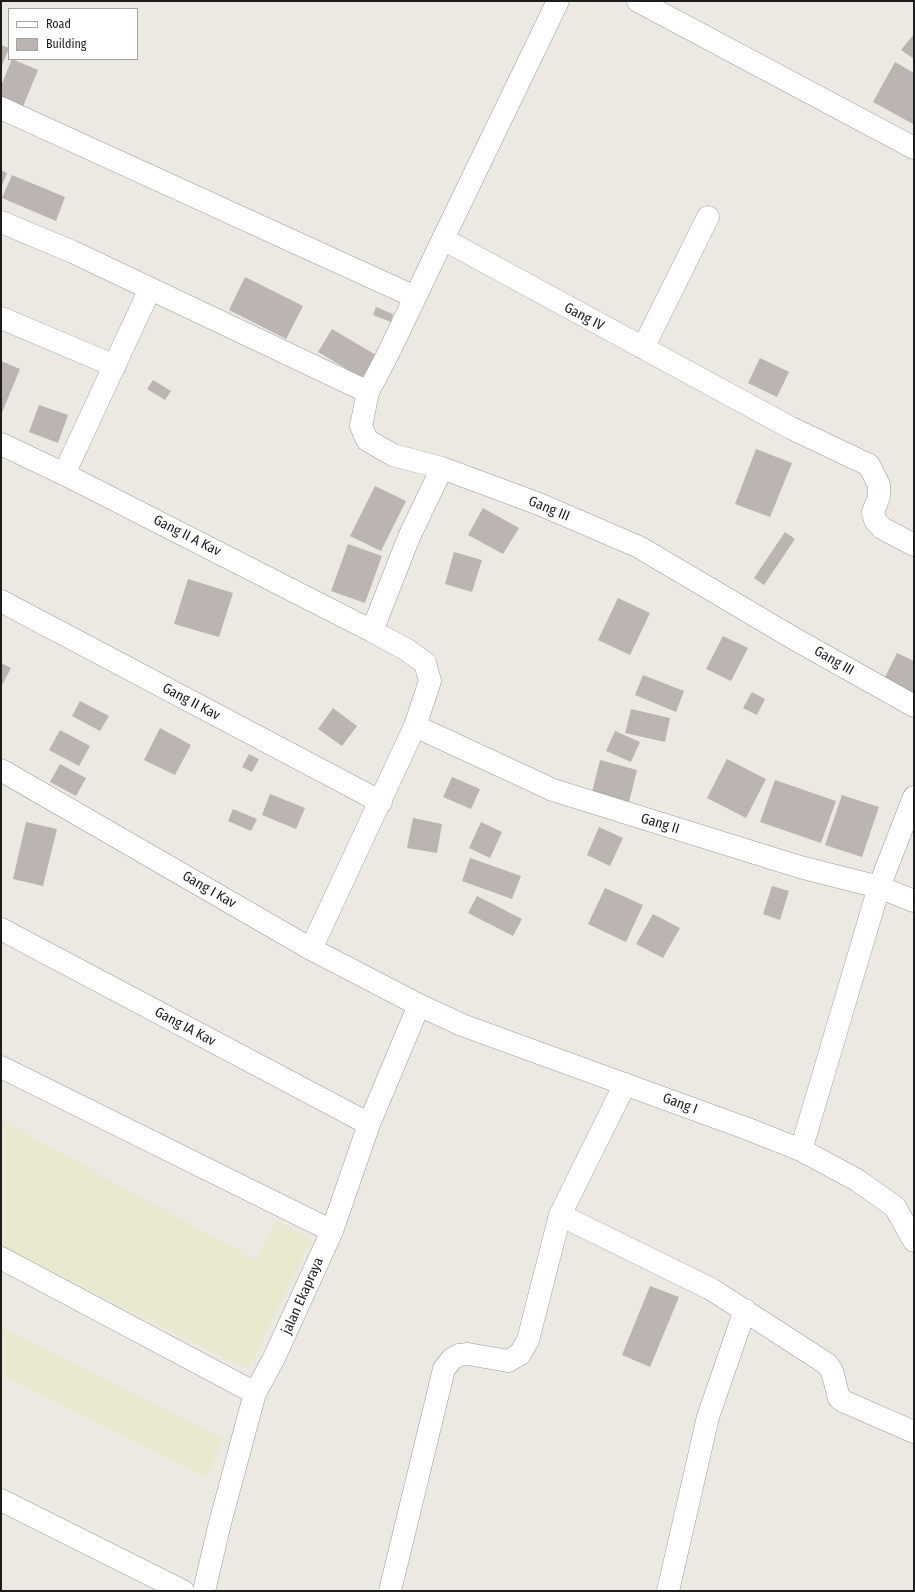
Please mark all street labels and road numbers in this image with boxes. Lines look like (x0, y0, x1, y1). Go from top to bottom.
street label: Gang IV (561, 300, 607, 334)
street label: Gang III (526, 493, 572, 525)
street label: Gang II A Kav (150, 512, 224, 560)
street label: Gang III (811, 643, 857, 679)
street label: Gang II Kav (159, 680, 223, 724)
street label: Gang II (639, 810, 681, 838)
street label: Gang I Kav (179, 868, 239, 912)
street label: Gang IA Kav (152, 1004, 218, 1050)
street label: Gang I (660, 1090, 700, 1118)
street label: jalan Ekapraya (279, 1255, 327, 1337)

